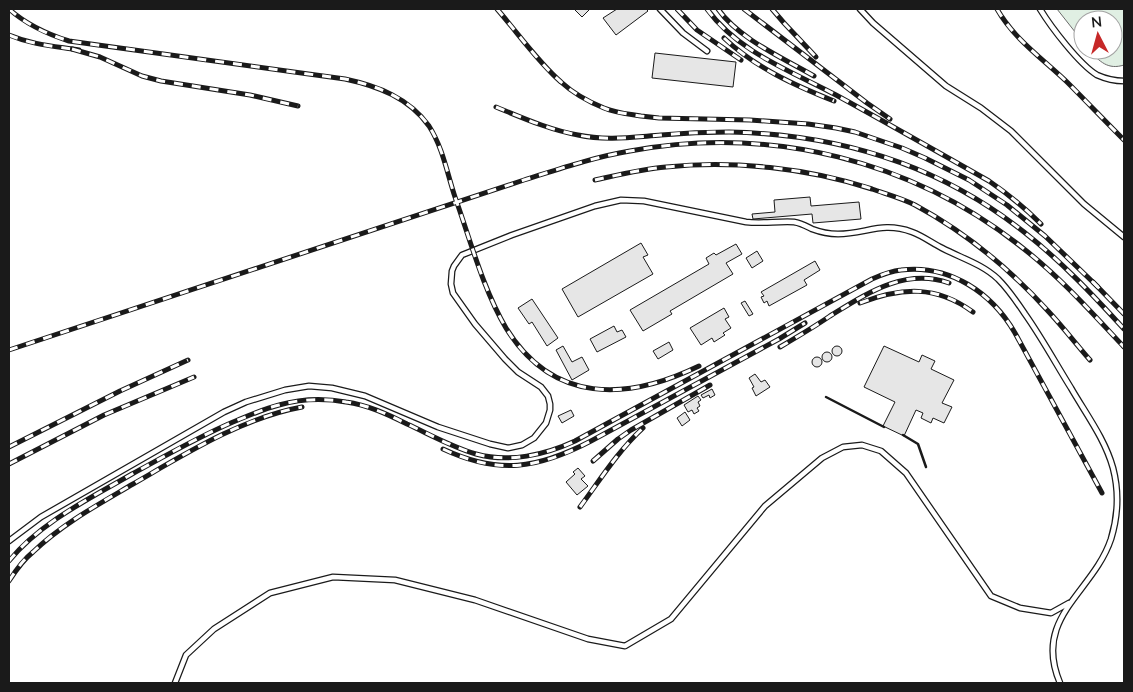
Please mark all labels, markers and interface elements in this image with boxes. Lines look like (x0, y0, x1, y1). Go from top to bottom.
north arrow (1073, 10, 1123, 60)
text: N (1090, 13, 1103, 31)

